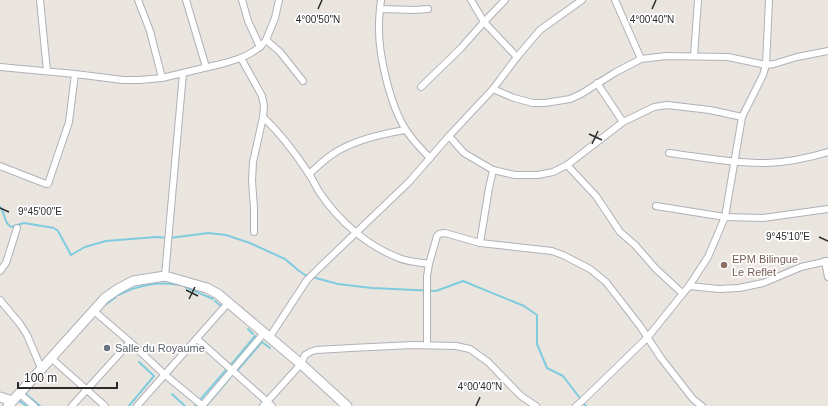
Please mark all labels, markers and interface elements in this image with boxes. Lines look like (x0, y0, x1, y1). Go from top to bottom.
text: 4°00'50"N (296, 14, 340, 25)
text: 4°00'40"N (630, 14, 674, 25)
text: 9°45'00"E (18, 206, 62, 217)
text: 9°45'10"E (766, 231, 810, 242)
place label: EPM Bilingue Le Reflet (732, 253, 798, 278)
marker: EPM Bilingue Le Reflet (719, 260, 729, 270)
place label: Salle du Royaume (115, 342, 205, 354)
marker: Salle du Royaume (102, 343, 112, 353)
scale bar (18, 364, 117, 390)
text: 100 m (24, 371, 57, 385)
text: 4°00'40"N (458, 381, 502, 392)

